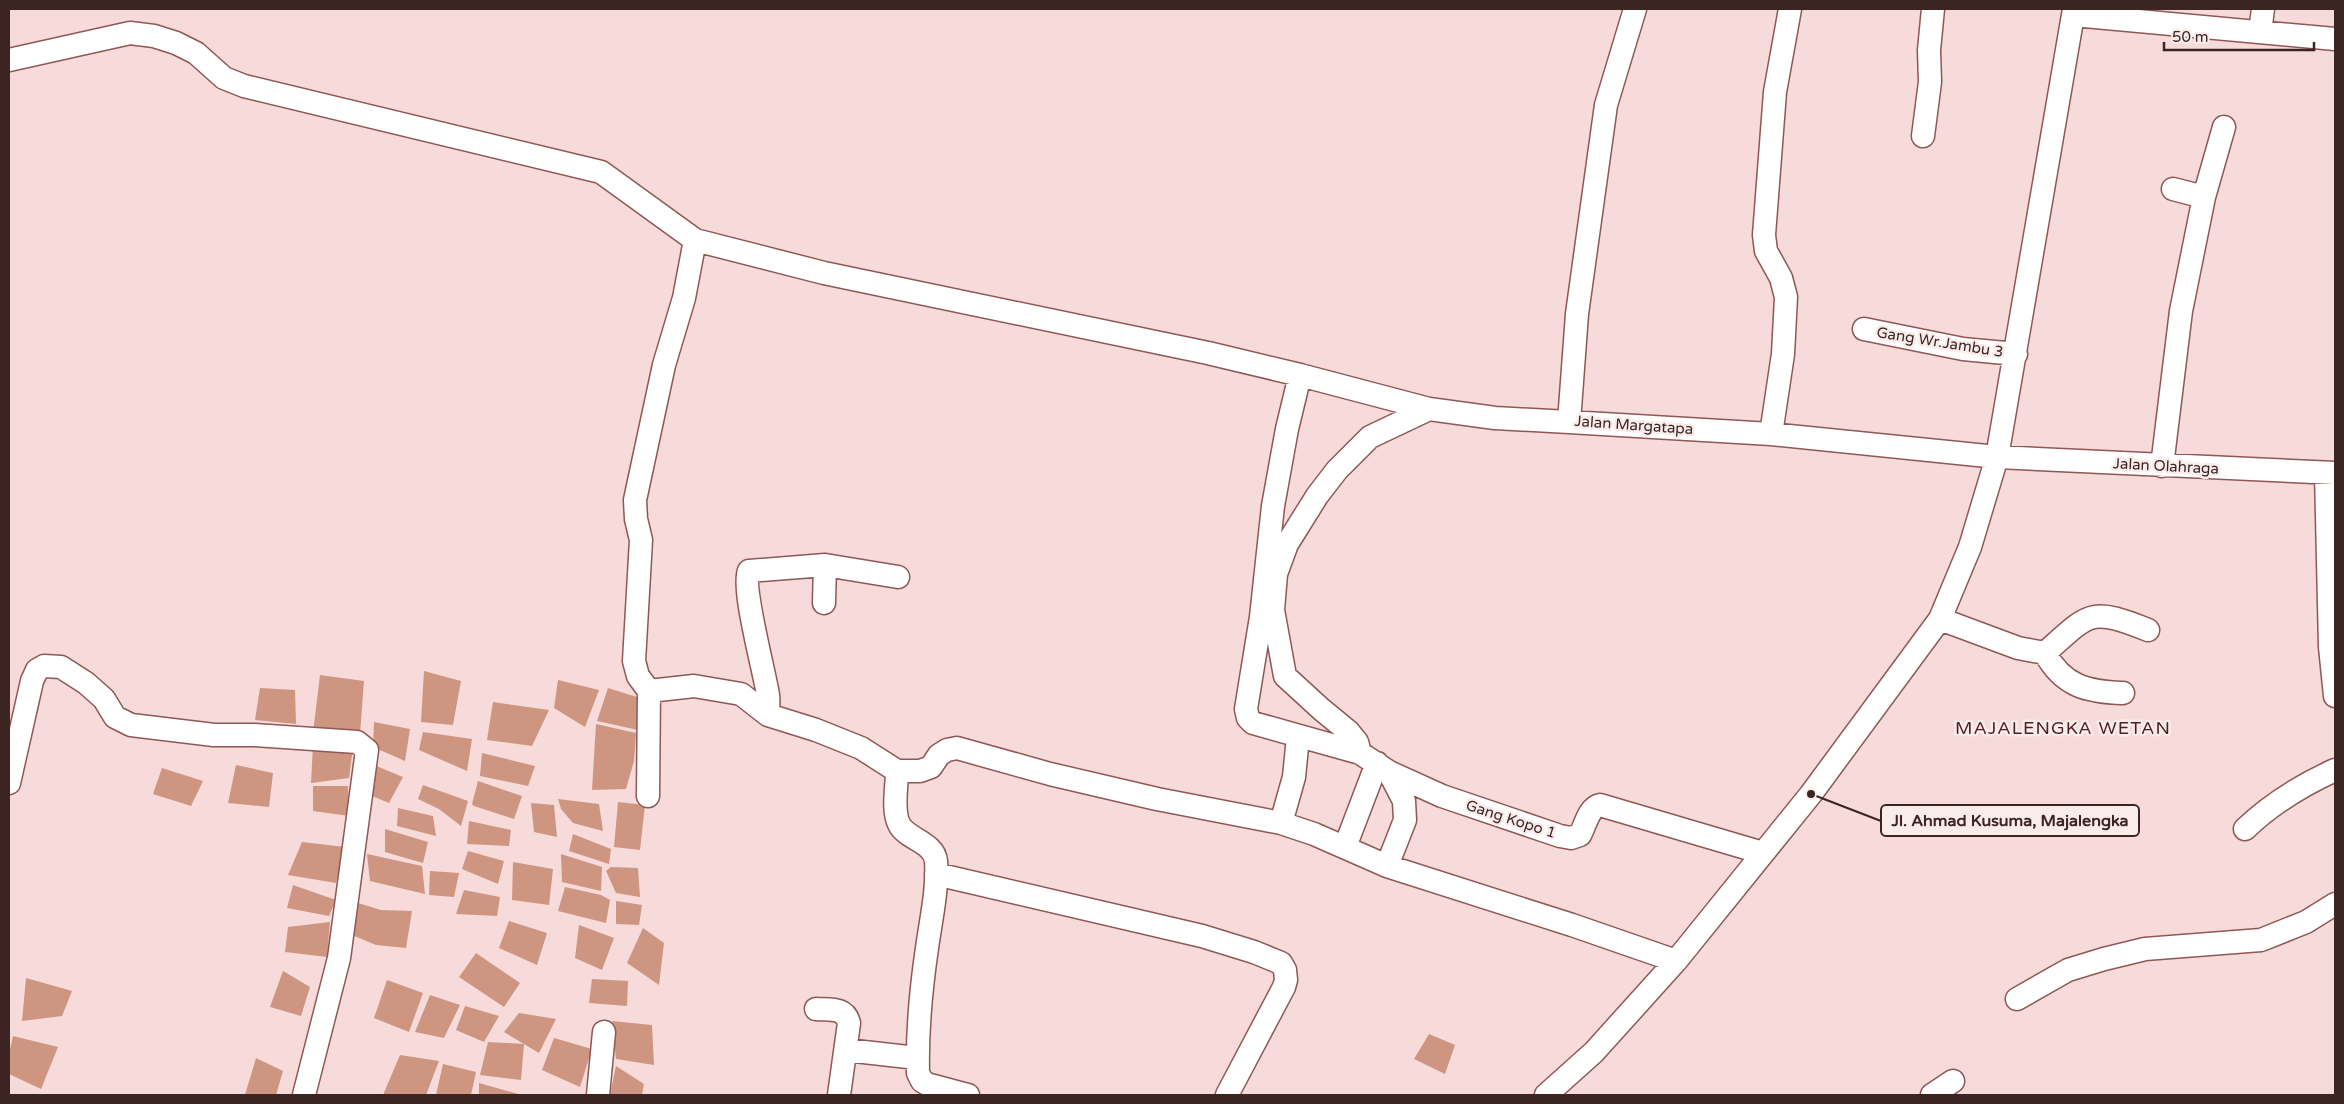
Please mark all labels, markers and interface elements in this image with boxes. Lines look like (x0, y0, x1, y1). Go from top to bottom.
scale bar (2164, 20, 2314, 52)
text: 50 m (2172, 28, 2209, 46)
street label: Gang Wr.Jambu 3 (1875, 323, 2005, 361)
street label: Jalan Margatapa (1574, 412, 1694, 438)
street label: Jalan Olahraga (2113, 454, 2219, 478)
district label: MAJALENGKA WETAN (1955, 717, 2171, 739)
street label: Gang Kopo 1 (1464, 796, 1558, 842)
callout: Jl. Ahmad Kusuma, Majalengka (1881, 805, 2139, 836)
text: Jl. Ahmad Kusuma, Majalengka (1890, 811, 2129, 831)

